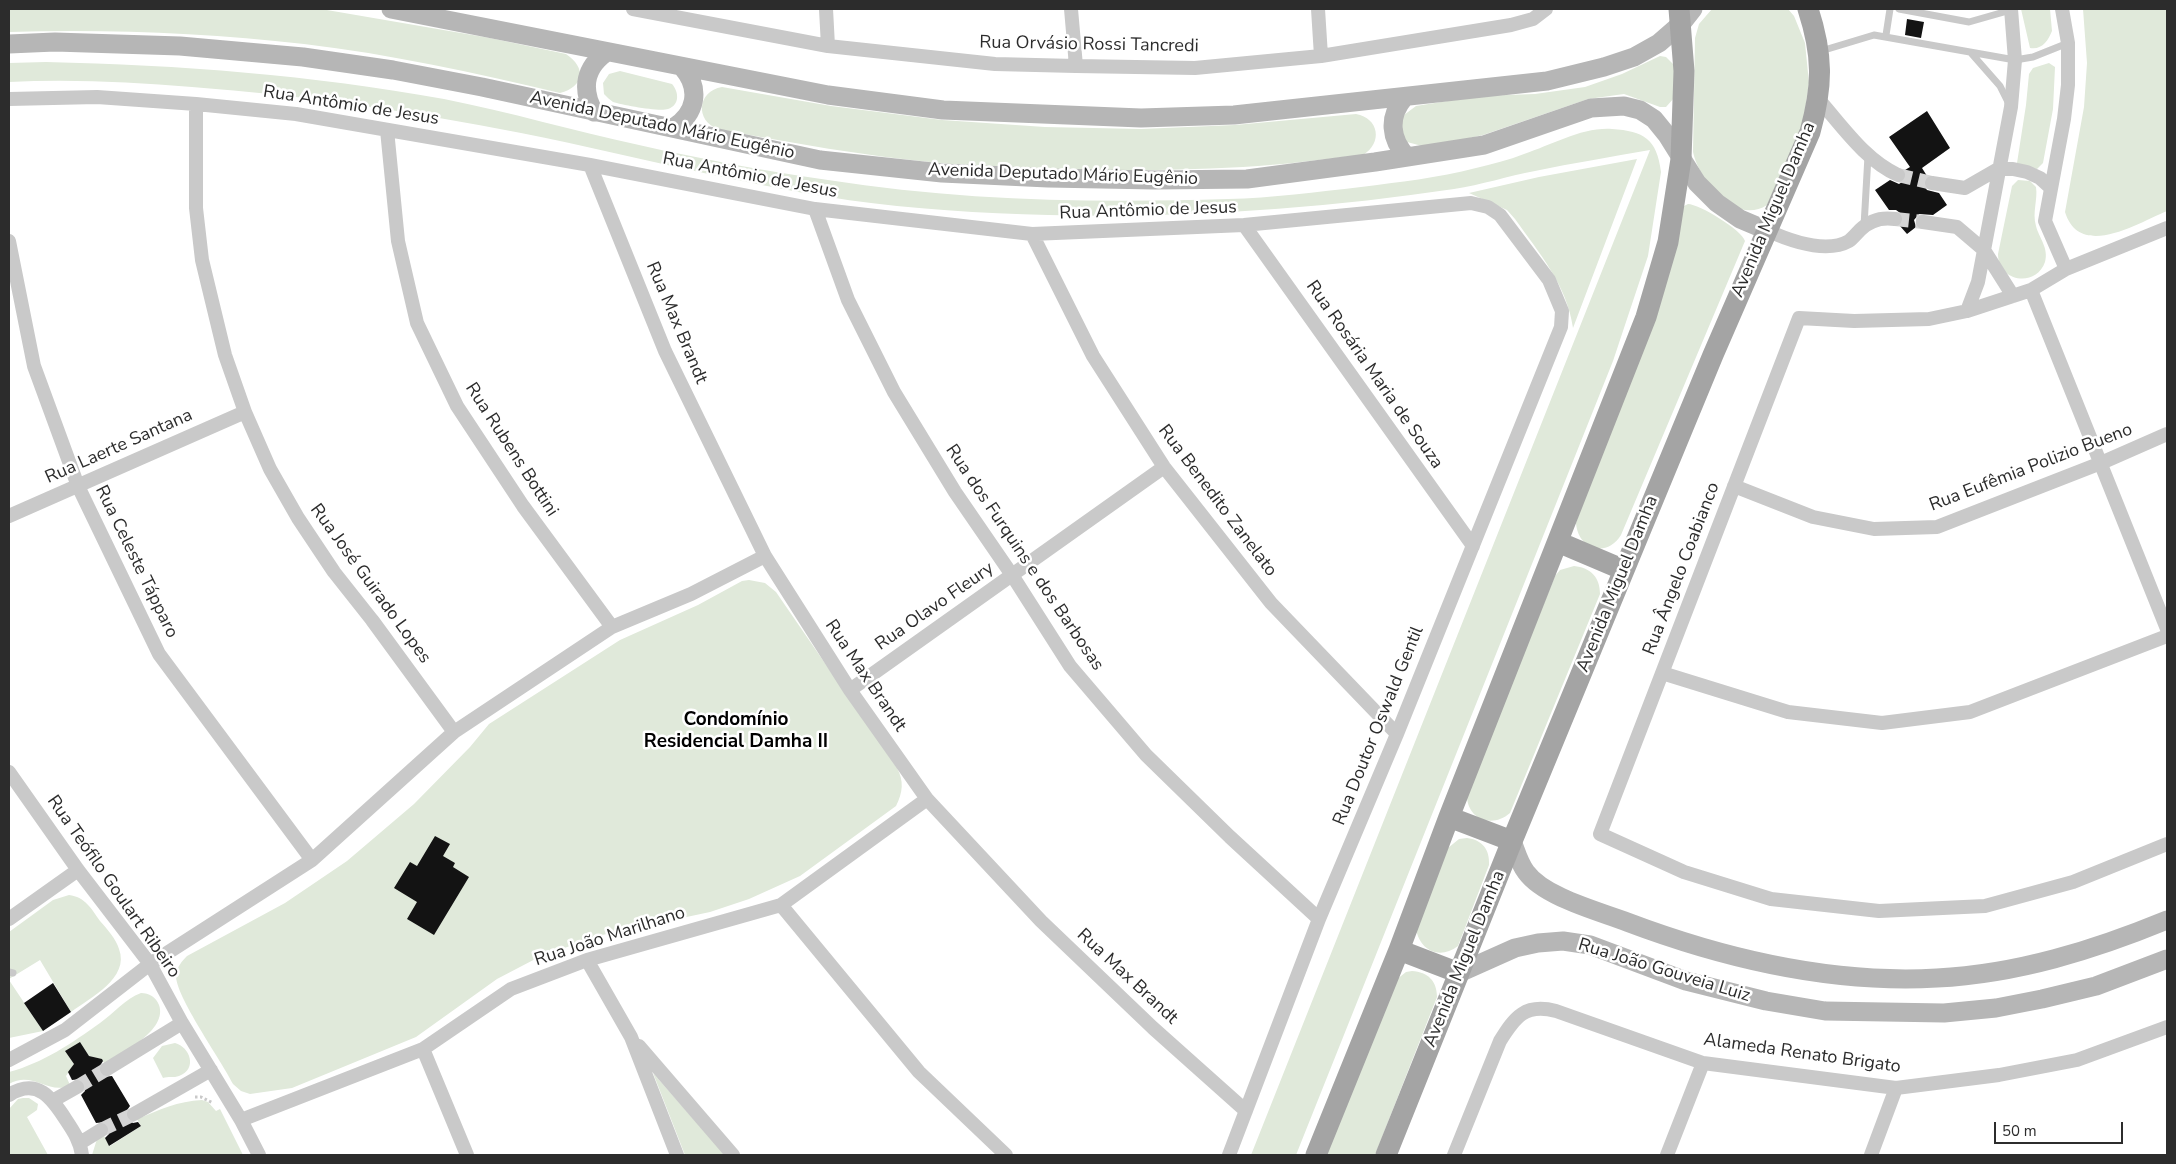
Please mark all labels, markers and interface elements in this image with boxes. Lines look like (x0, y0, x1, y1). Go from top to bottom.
street label: Rua Orvásio Rossi Tancredi (979, 32, 1199, 58)
street label: Rua Antômio de Jesus (262, 81, 440, 131)
street label: Avenida Deputado Mário Eugênio (528, 87, 796, 165)
street label: Avenida Miguel Damha (1727, 119, 1821, 301)
street label: Rua Antômio de Jesus (661, 148, 839, 204)
street label: Avenida Deputado Mário Eugênio (928, 159, 1198, 191)
street label: Rua Antômio de Jesus (1059, 197, 1237, 225)
street label: Rua Max Brandt (641, 259, 711, 387)
street label: Rua Rosária Maria de Souza (1301, 277, 1447, 473)
street label: Rua Rubens Bottini (460, 379, 562, 521)
street label: Rua Laerte Santana (42, 405, 196, 489)
street label: Rua Eufêmia Polizio Bueno (1926, 419, 2136, 517)
street label: Rua Benedito Zanelato (1153, 421, 1281, 581)
street label: Rua dos Furquins e dos Barbosas (940, 441, 1108, 675)
street label: Rua Ângelo Coabianco (1639, 480, 1725, 658)
street label: Rua Celeste Tápparo (90, 482, 182, 642)
street label: Avenida Miguel Damha (1573, 493, 1663, 675)
street label: Rua José Guirado Lopes (305, 500, 435, 668)
street label: Rua Olavo Fleury (872, 558, 998, 656)
street label: Rua Max Brandt (820, 616, 910, 736)
street label: Rua Doutor Oswald Gentil (1329, 623, 1429, 829)
district label: Condomínio Residencial Damha II (644, 709, 828, 753)
street label: Rua Teófilo Goulart Ribeiro (42, 792, 184, 982)
street label: Avenida Miguel Damha (1420, 868, 1510, 1050)
street label: Rua João Marilhano (532, 902, 688, 972)
street label: Rua Max Brandt (1072, 925, 1182, 1029)
street label: Rua João Gouveia Luiz (1575, 935, 1753, 1007)
street label: Alameda Renato Brigato (1702, 1029, 1902, 1079)
scale bar (1996, 1112, 2125, 1144)
text: 50 m (2002, 1121, 2037, 1141)

